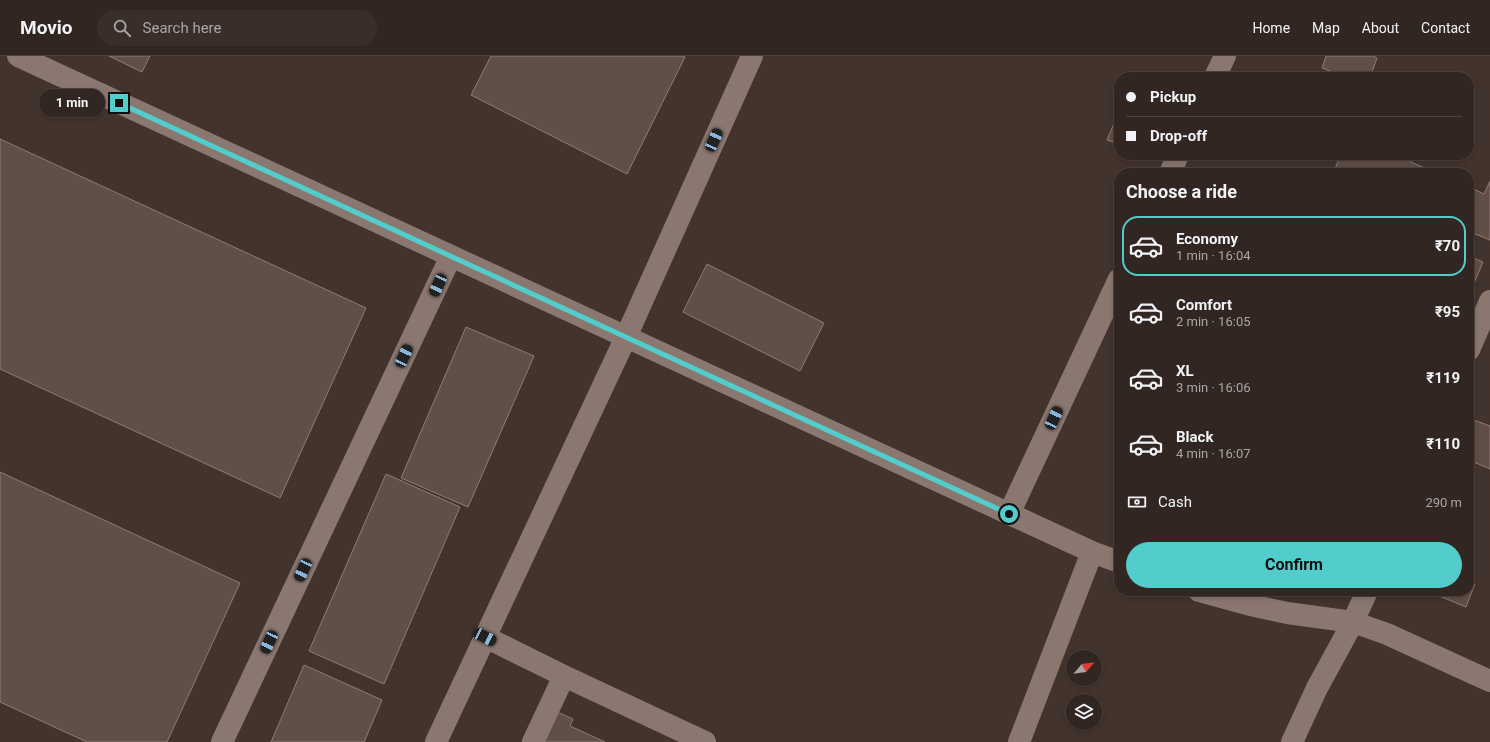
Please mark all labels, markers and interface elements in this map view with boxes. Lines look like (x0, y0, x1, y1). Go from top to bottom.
search box (97, 10, 377, 46)
text: Movio (20, 16, 73, 39)
icon: search (111, 17, 133, 39)
text: Search here (143, 19, 222, 37)
text: Home (1252, 20, 1290, 36)
text: Map (1312, 20, 1340, 36)
text: About (1362, 20, 1399, 36)
text: Contact (1421, 20, 1470, 36)
text: Pickup (1150, 88, 1196, 106)
callout: 1 min (39, 89, 105, 117)
route end (110, 94, 128, 112)
text: 1 min (56, 95, 88, 110)
car (704, 127, 724, 153)
text: Drop-off (1150, 127, 1207, 145)
text: Choose a ride (1126, 181, 1237, 202)
icon: car (1128, 228, 1164, 264)
text: Economy (1176, 230, 1238, 248)
text: ₹70 (1435, 237, 1460, 255)
text: 1 min · 16:04 (1176, 248, 1251, 263)
car (427, 272, 449, 298)
icon: car (1128, 294, 1164, 330)
text: Comfort (1176, 296, 1232, 314)
text: ₹95 (1435, 303, 1460, 321)
text: 2 min · 16:05 (1176, 314, 1251, 329)
car (393, 343, 415, 369)
icon: car (1128, 360, 1164, 396)
text: XL (1176, 362, 1194, 380)
text: ₹119 (1426, 369, 1460, 387)
text: 3 min · 16:06 (1176, 380, 1251, 395)
car (1043, 405, 1065, 431)
icon: car (1128, 426, 1164, 462)
text: Black (1176, 428, 1213, 446)
text: ₹110 (1426, 435, 1460, 453)
text: 4 min · 16:07 (1176, 446, 1251, 461)
icon: cash (1126, 491, 1148, 513)
text: Cash (1158, 493, 1192, 511)
text: 290 m (1425, 495, 1462, 510)
route start (1000, 505, 1018, 523)
button: Confirm (1126, 542, 1462, 588)
car (292, 557, 314, 583)
car (472, 626, 498, 648)
car (258, 629, 280, 655)
north arrow (1066, 650, 1102, 686)
map controls (1066, 650, 1102, 730)
button: layers (1066, 694, 1102, 730)

